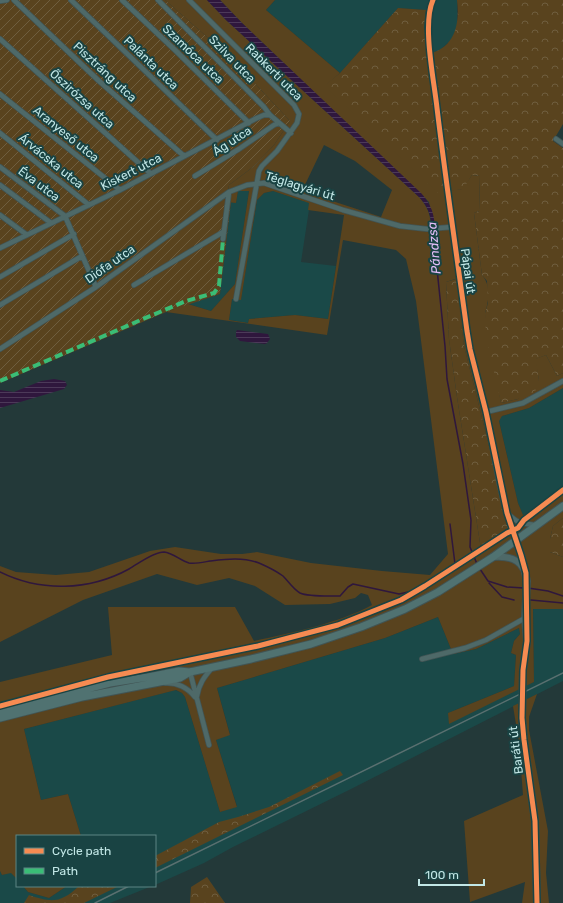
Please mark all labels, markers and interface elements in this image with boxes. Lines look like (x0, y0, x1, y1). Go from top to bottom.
street label: Szamóca utca (160, 21, 226, 87)
street label: Szilva utca (206, 32, 258, 86)
street label: Palánta utca (121, 34, 181, 92)
street label: Pisztráng utca (71, 39, 139, 105)
street label: Rabkerti utca (243, 41, 305, 103)
street label: Őszirózsa utca (47, 67, 117, 131)
street label: Aranyeső utca (30, 103, 102, 165)
street label: Ág utca (210, 123, 254, 159)
street label: Árvácska utca (16, 131, 86, 191)
street label: Kiskert utca (98, 151, 164, 193)
street label: Éva utca (16, 164, 62, 204)
street label: Téglagyári út (264, 169, 337, 203)
water label: Pándzsa (424, 221, 444, 275)
street label: Diófa utca (83, 242, 137, 286)
street label: Pápai út (458, 247, 478, 295)
street label: Baráti út (506, 725, 526, 775)
legend (16, 835, 156, 887)
text: Cycle path (52, 844, 111, 858)
scale bar (419, 861, 484, 887)
text: Path (52, 864, 78, 878)
text: 100 m (425, 868, 459, 882)

